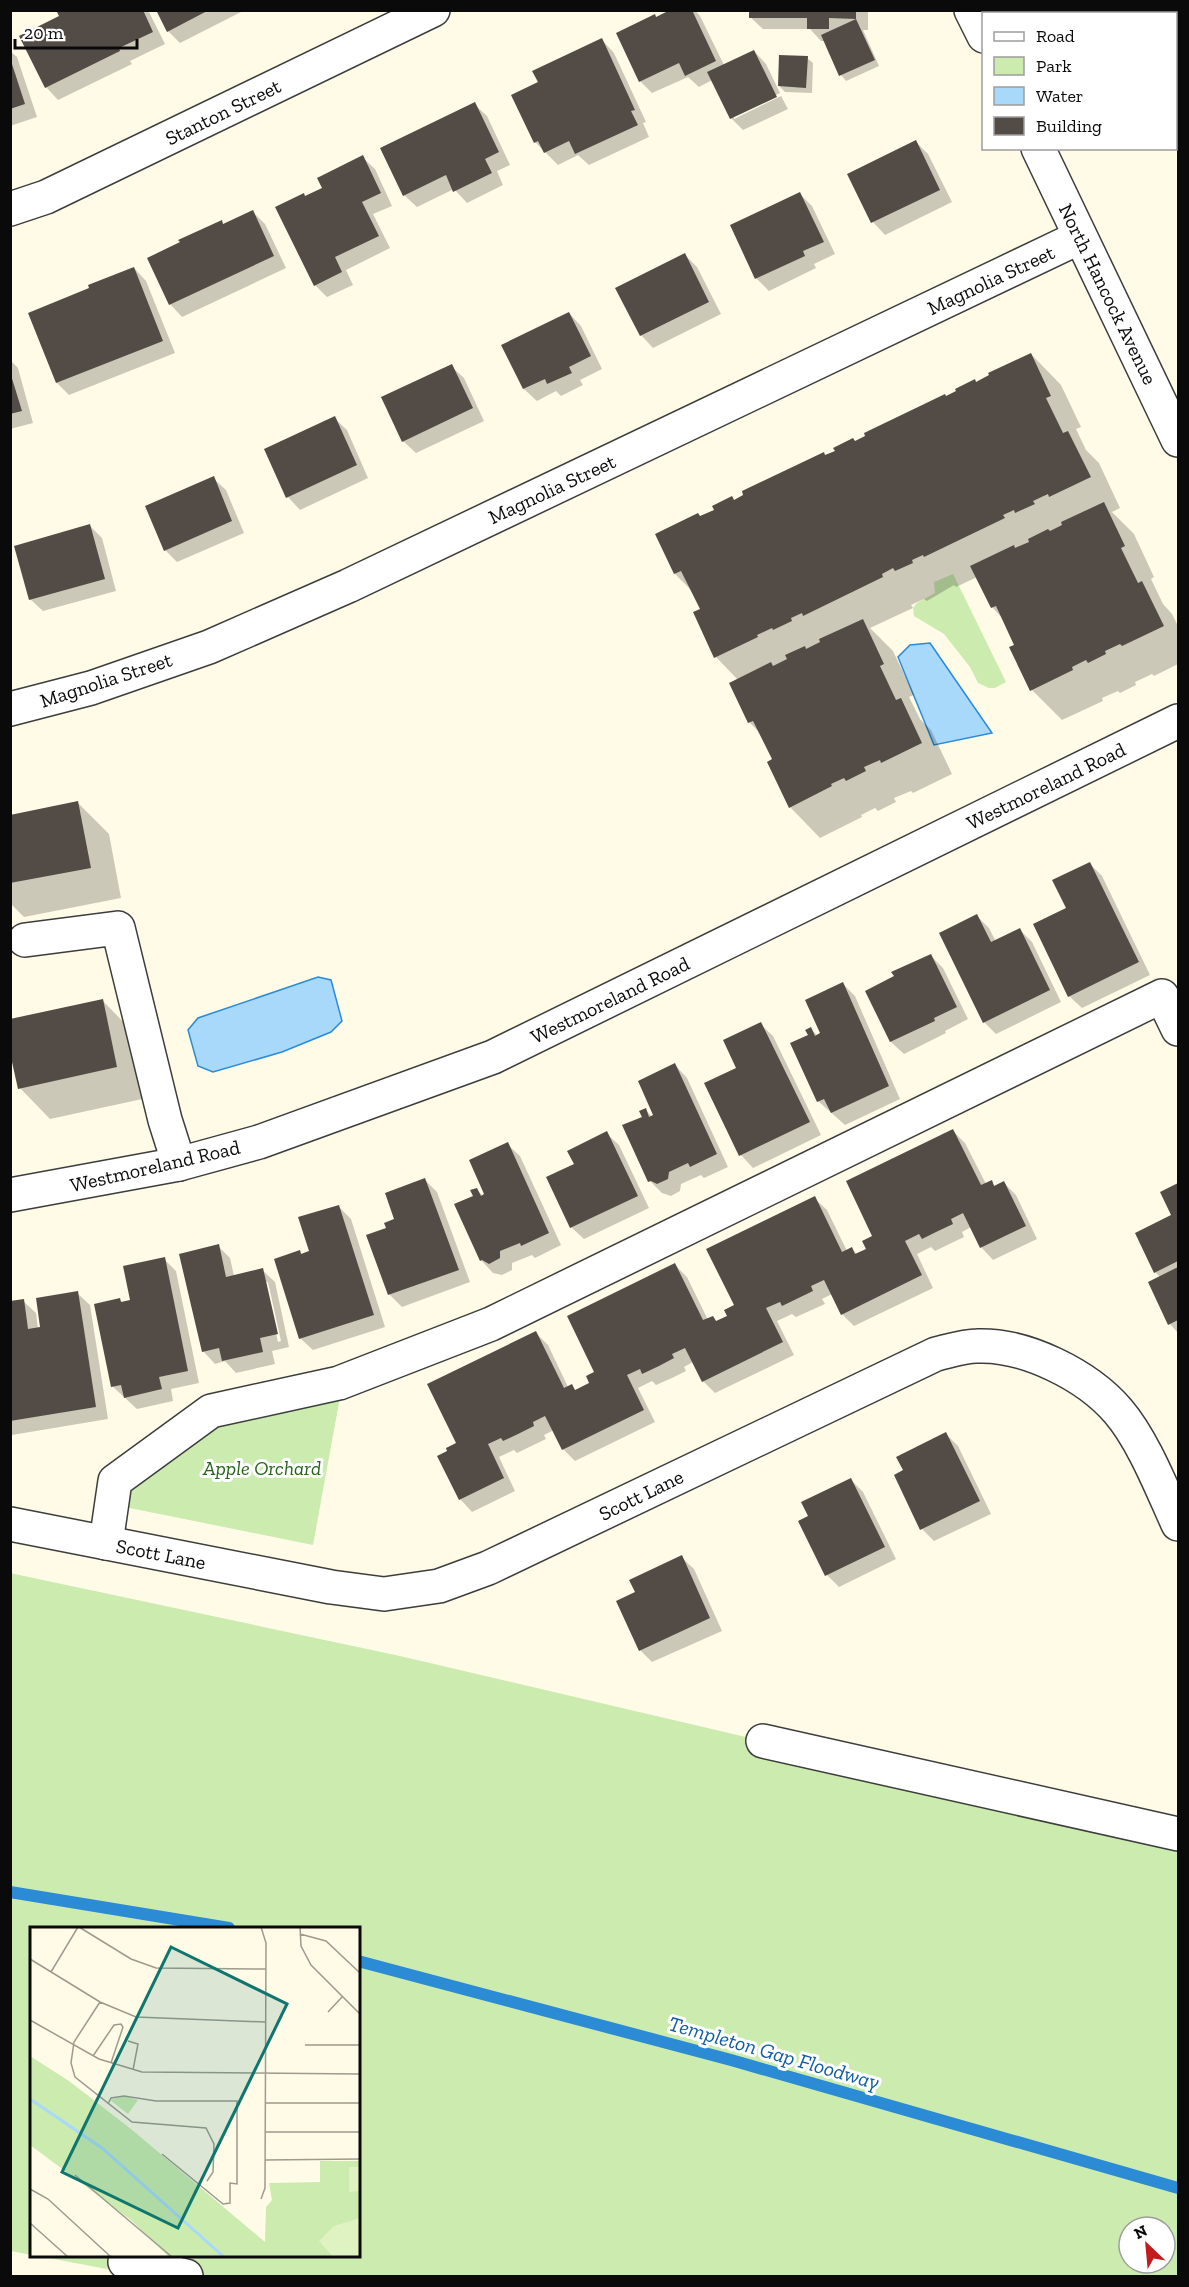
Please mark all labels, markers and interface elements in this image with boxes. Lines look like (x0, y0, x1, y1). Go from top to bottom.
scale bar (15, 12, 136, 50)
legend (982, 12, 1177, 150)
text: 20 m (24, 22, 64, 44)
text: Road (1036, 25, 1075, 47)
text: Park (1036, 55, 1072, 77)
street label: Stanton Street (161, 73, 285, 150)
text: Water (1036, 85, 1083, 107)
text: Building (1036, 115, 1102, 137)
street label: North Hancock Avenue (1054, 200, 1162, 388)
street label: Magnolia Street (924, 240, 1059, 320)
street label: Magnolia Street (485, 449, 620, 529)
street label: Magnolia Street (37, 647, 176, 713)
street label: Westmoreland Road (963, 737, 1129, 835)
street label: Westmoreland Road (527, 951, 693, 1049)
street label: Westmoreland Road (68, 1135, 242, 1197)
park label: Apple Orchard (202, 1456, 321, 1480)
street label: Scott Lane (595, 1464, 687, 1526)
street label: Scott Lane (114, 1534, 208, 1574)
inset map (30, 1927, 360, 2257)
water label: Templeton Gap Floodway (666, 2010, 883, 2095)
north arrow (1117, 2215, 1177, 2275)
text: N (1131, 2221, 1150, 2243)

